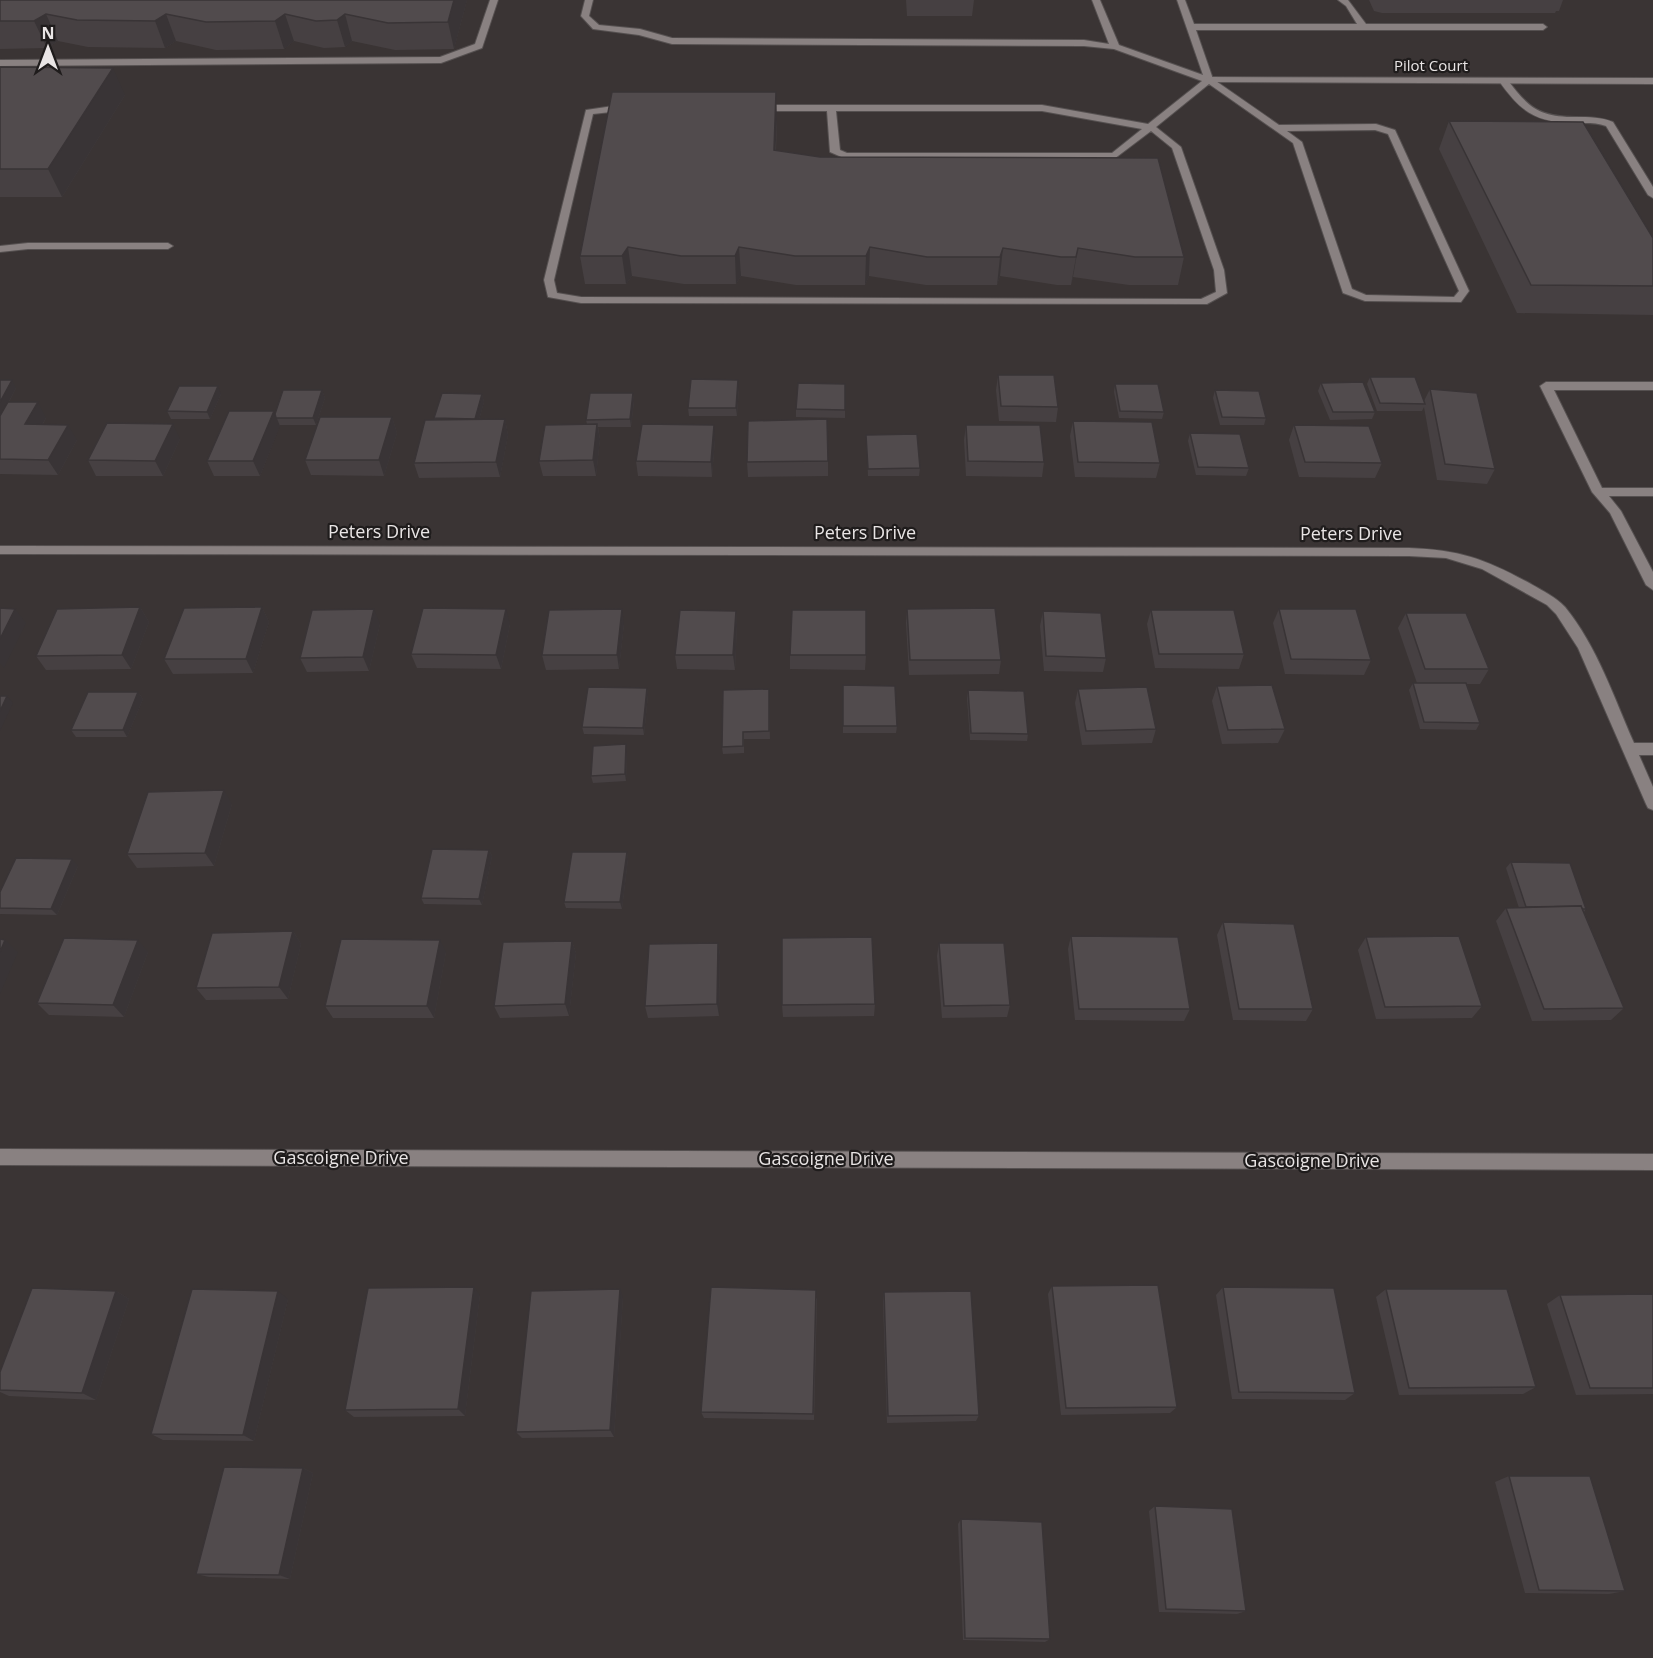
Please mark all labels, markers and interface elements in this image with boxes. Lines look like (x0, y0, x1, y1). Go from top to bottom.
north arrow (18, 18, 78, 78)
text: N (41, 22, 55, 44)
street label: Pilot Court (1394, 55, 1468, 75)
street label: Peters Drive (328, 519, 430, 543)
street label: Peters Drive (814, 520, 916, 544)
street label: Peters Drive (1300, 521, 1402, 545)
street label: Gascoigne Drive (273, 1145, 409, 1169)
street label: Gascoigne Drive (758, 1146, 894, 1170)
street label: Gascoigne Drive (1244, 1148, 1380, 1172)

